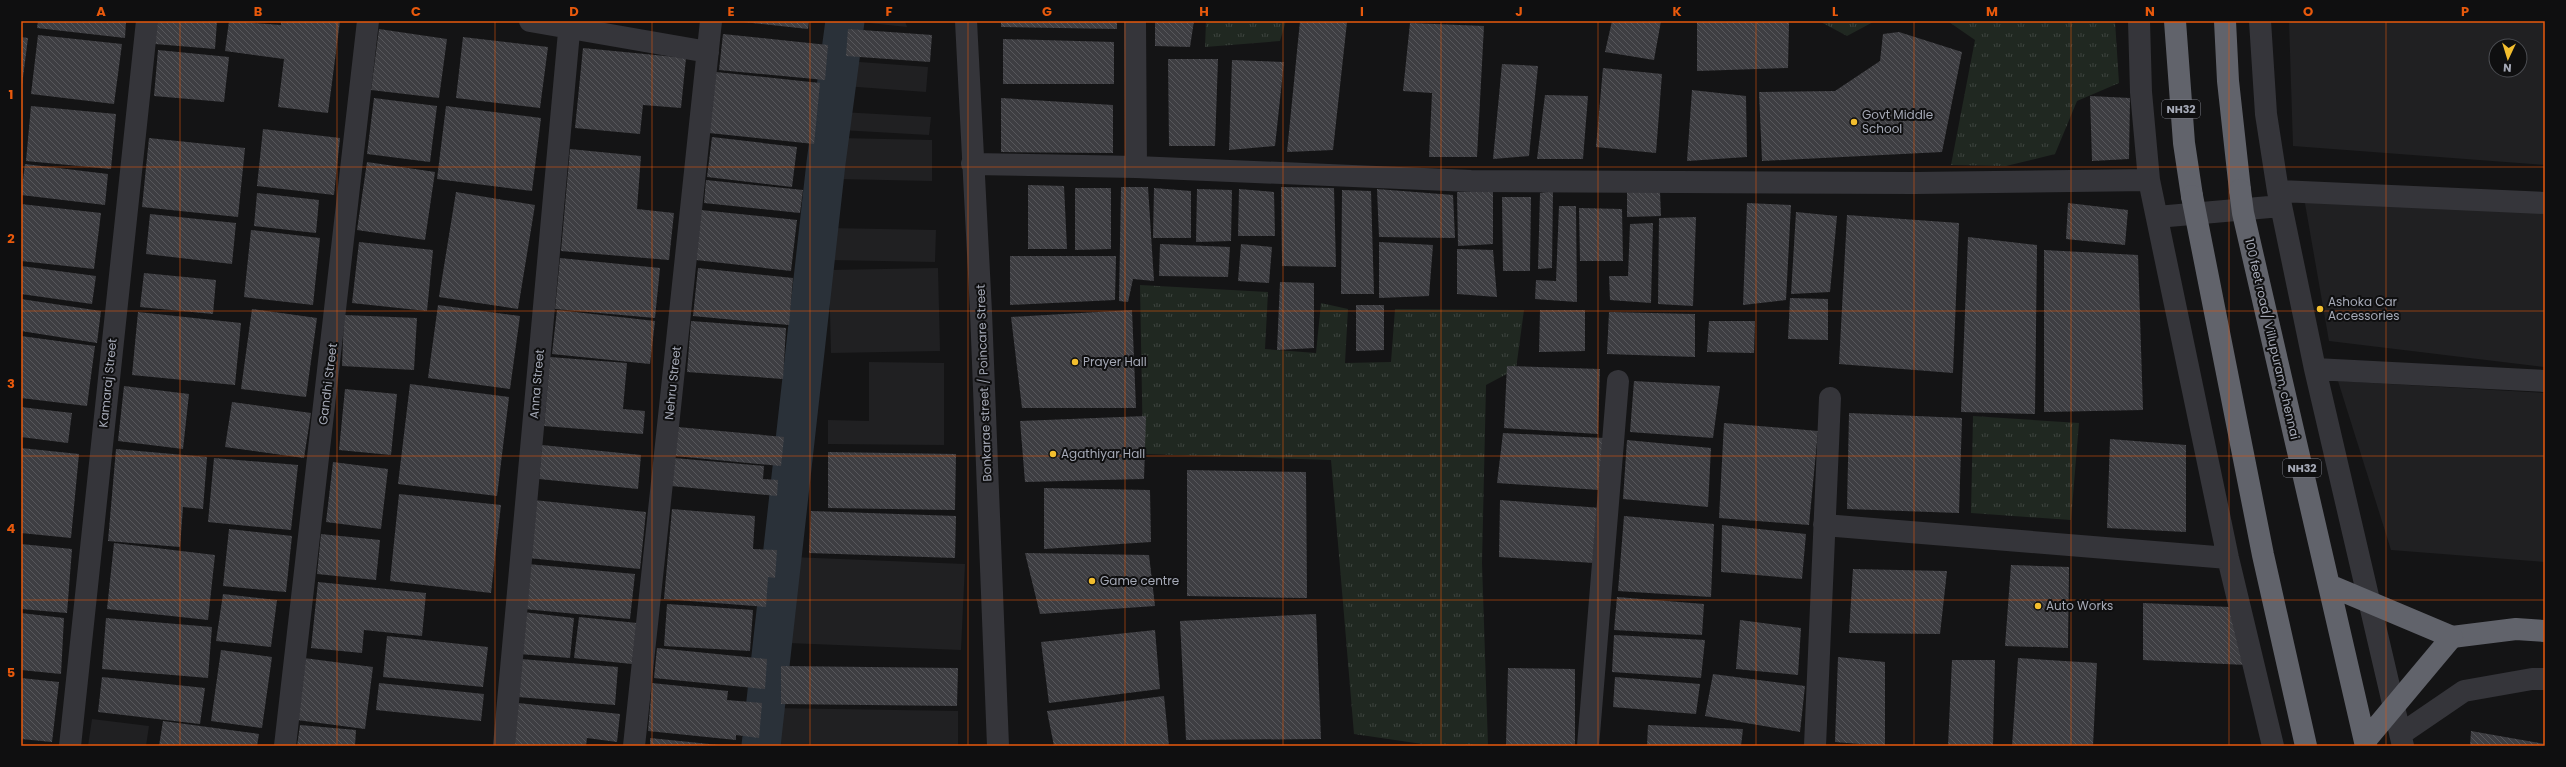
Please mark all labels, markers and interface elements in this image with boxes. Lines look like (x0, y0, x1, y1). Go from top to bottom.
text: A (96, 2, 106, 21)
text: B (254, 2, 263, 21)
text: C (411, 2, 421, 21)
text: D (569, 2, 579, 21)
text: E (727, 2, 735, 21)
text: F (885, 2, 893, 21)
text: G (1042, 2, 1052, 21)
text: H (1199, 2, 1209, 21)
text: I (1360, 2, 1364, 21)
text: J (1515, 2, 1523, 21)
text: K (1672, 2, 1682, 21)
text: L (1832, 2, 1838, 21)
text: M (1986, 2, 1998, 21)
text: N (2145, 2, 2155, 21)
text: O (2303, 2, 2313, 21)
text: P (2461, 2, 2469, 21)
north arrow (2488, 38, 2528, 78)
text: N (2503, 60, 2512, 76)
text: 1 (9, 85, 13, 104)
road number: NH32 (2162, 100, 2200, 118)
place label: Govt Middle School (1862, 106, 1933, 137)
marker: Govt Middle School (1849, 117, 1859, 127)
text: 2 (7, 229, 15, 248)
street label: 100 feet road/ Villupuram, chennai (2241, 237, 2304, 441)
street label: Bonkarae street / Poincare Street (972, 284, 995, 482)
place label: Ashoka Car Accessories (2328, 293, 2399, 324)
marker: Ashoka Car Accessories (2315, 304, 2325, 314)
street label: Kamaraj Street (94, 337, 121, 428)
street label: Gandhi Street (314, 342, 341, 426)
street label: Nehru Street (660, 345, 685, 421)
street label: Anna Street (525, 348, 548, 420)
place label: Prayer Hall (1083, 353, 1147, 370)
marker: Prayer Hall (1070, 357, 1080, 367)
text: 3 (7, 374, 15, 393)
place label: Agathiyar Hall (1061, 445, 1145, 462)
marker: Agathiyar Hall (1048, 449, 1058, 459)
road number: NH32 (2283, 459, 2321, 477)
text: 4 (7, 519, 16, 538)
place label: Game centre (1100, 572, 1179, 589)
marker: Game centre (1087, 576, 1097, 586)
place label: Auto Works (2046, 597, 2113, 614)
marker: Auto Works (2033, 601, 2043, 611)
text: 5 (7, 663, 15, 682)

